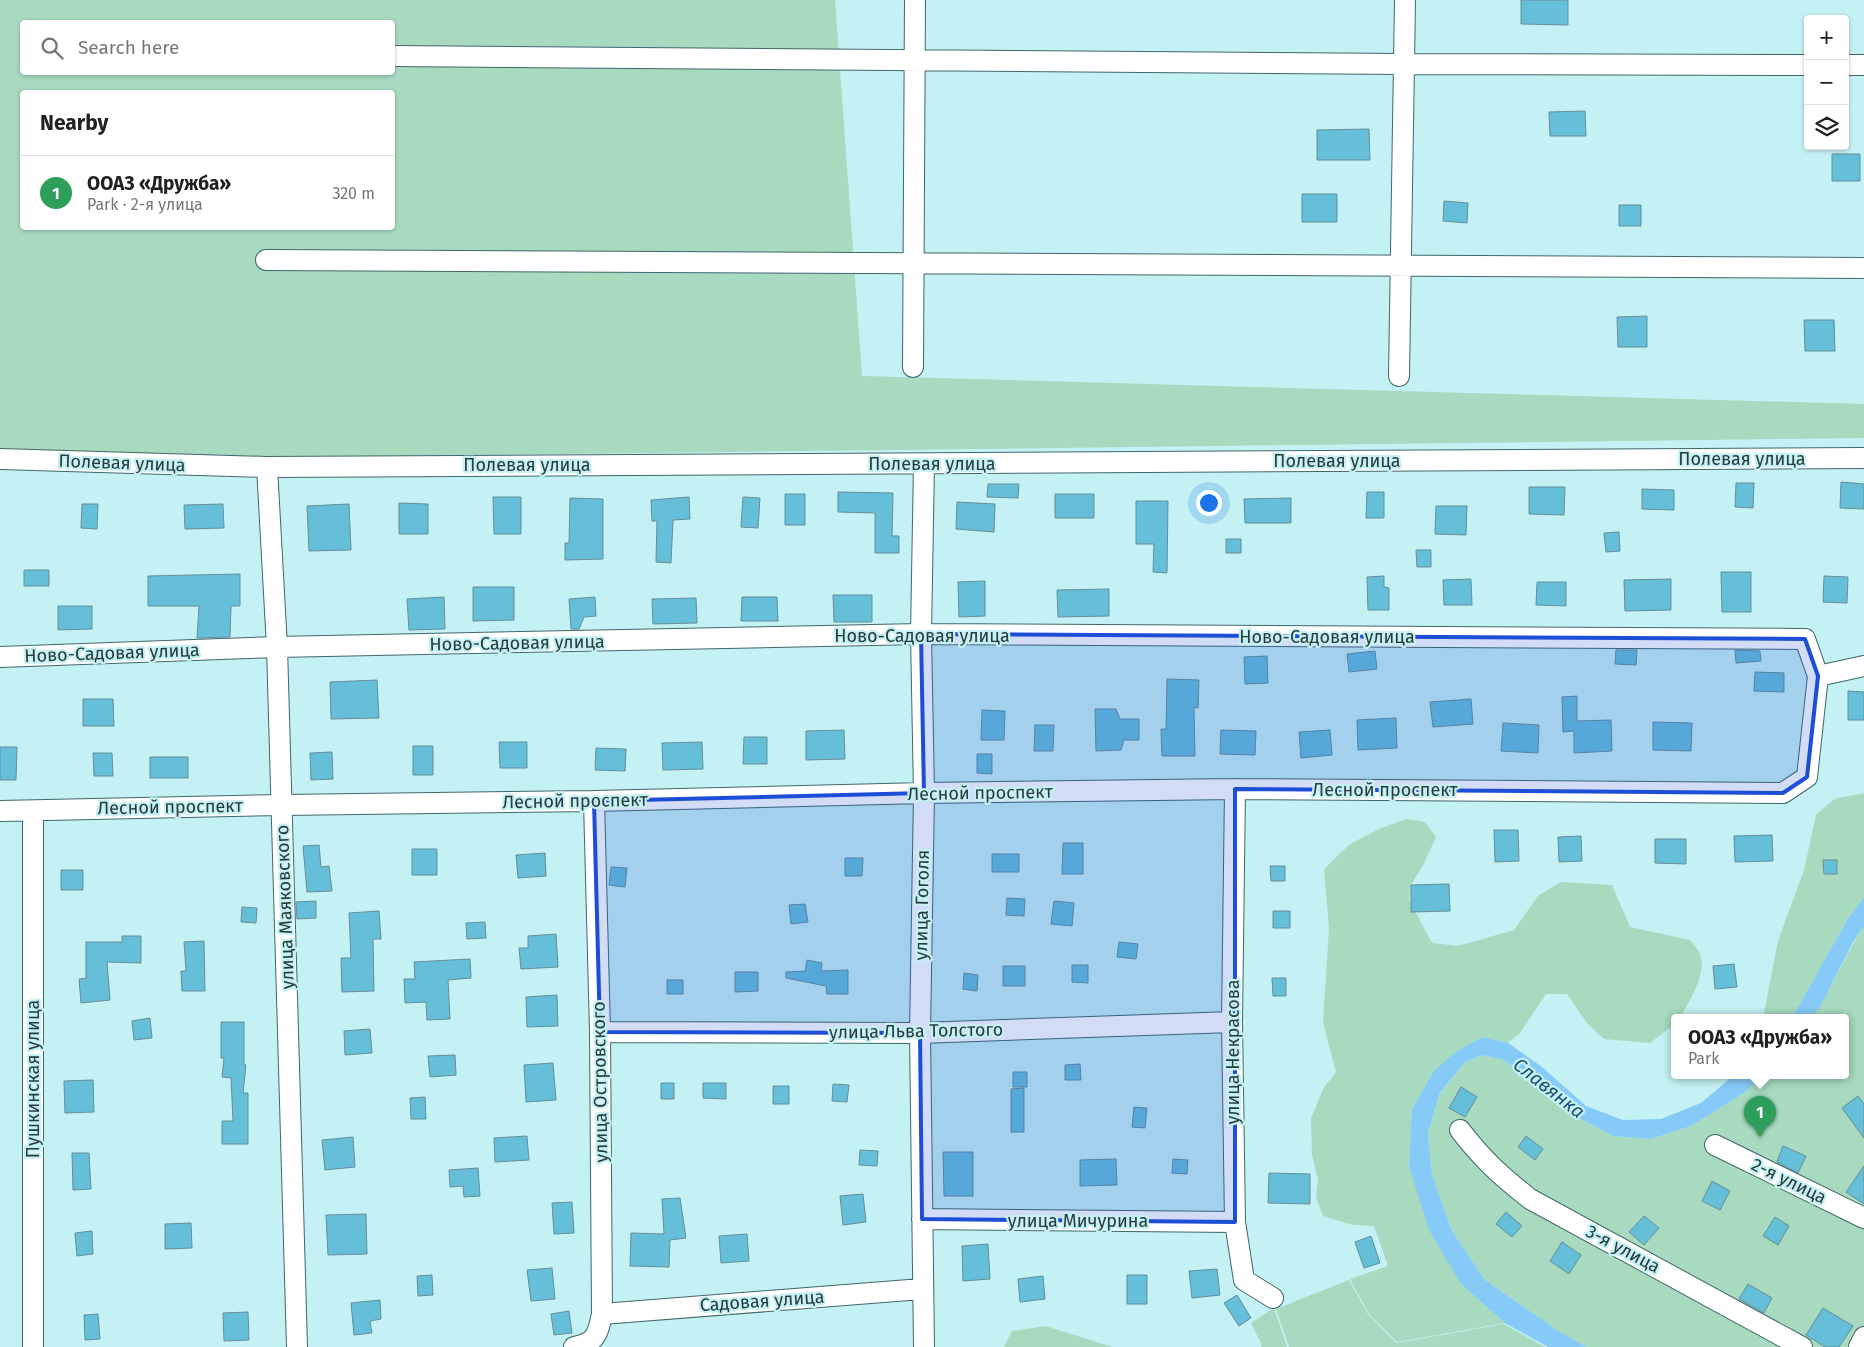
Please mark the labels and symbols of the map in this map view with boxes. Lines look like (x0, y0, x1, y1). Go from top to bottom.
street label: Полевая улица (1678, 448, 1806, 470)
street label: Полевая улица (58, 450, 186, 476)
street label: Полевая улица (1273, 450, 1401, 472)
street label: Полевая улица (868, 453, 996, 475)
street label: Полевая улица (463, 454, 591, 476)
your location (1196, 490, 1222, 516)
street label: Ново-Садовая улица (834, 625, 1010, 647)
street label: Ново-Садовая улица (1239, 626, 1415, 648)
street label: Ново-Садовая улица (429, 630, 605, 656)
street label: Ново-Садовая улица (24, 639, 200, 667)
street label: Лесной проспект (1312, 779, 1459, 801)
street label: Лесной проспект (907, 781, 1054, 805)
street label: Лесной проспект (502, 789, 649, 813)
street label: Лесной проспект (97, 795, 244, 819)
street label: улица Маяковского (271, 824, 299, 990)
street label: улица Гоголя (910, 849, 934, 961)
street label: улица Некрасова (1222, 979, 1244, 1125)
street label: Пушкинская улица (22, 1000, 44, 1158)
street label: улица Островского (588, 1001, 612, 1163)
street label: улица Льва Толстого (829, 1018, 1003, 1044)
water label: Славянка (1509, 1053, 1589, 1123)
pin: 1 (1744, 1096, 1776, 1137)
street label: 2-я улица (1748, 1153, 1830, 1209)
street label: улица Мичурина (1008, 1210, 1148, 1232)
street label: 3-я улица (1582, 1220, 1664, 1278)
street label: Садовая улица (699, 1286, 825, 1316)

